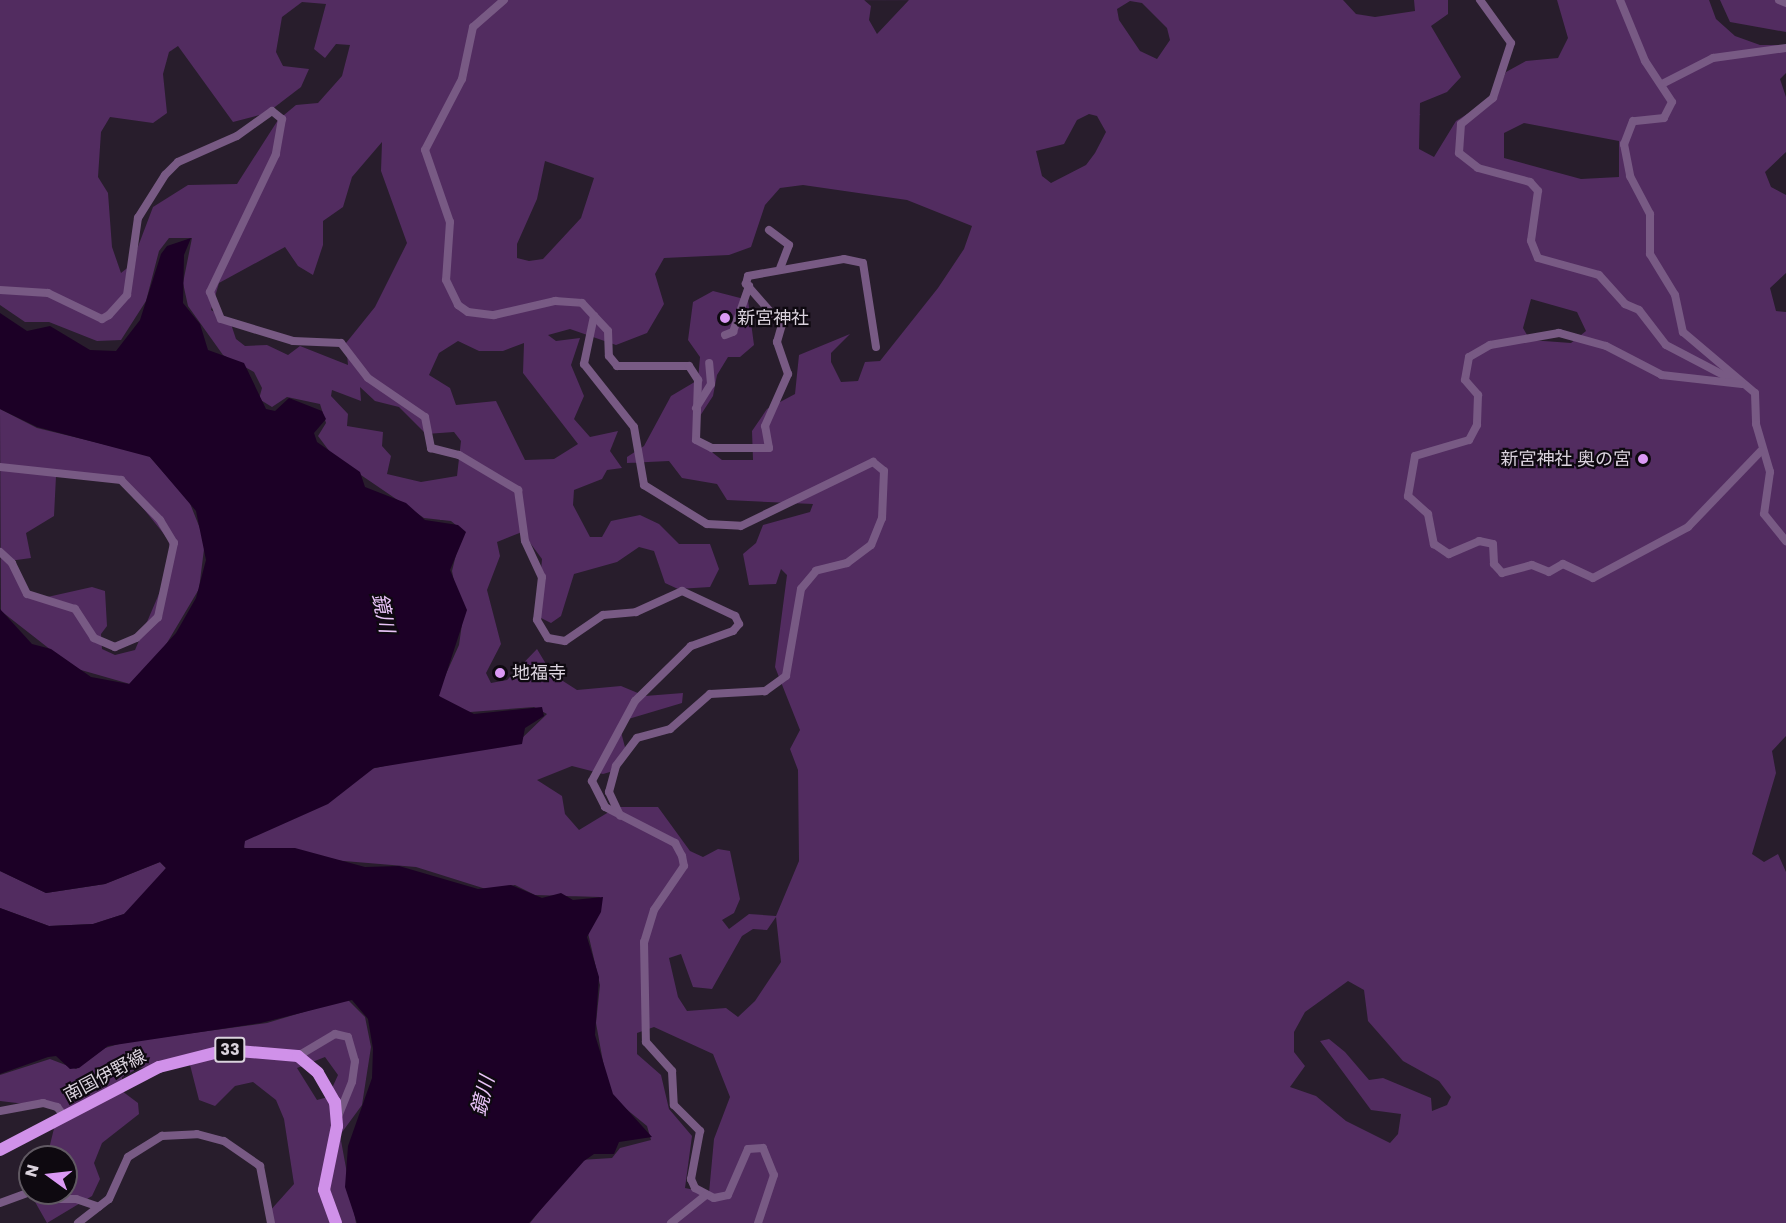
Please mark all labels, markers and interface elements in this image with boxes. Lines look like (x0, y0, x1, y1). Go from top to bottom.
place label: 新宮神社 (737, 307, 809, 329)
marker: 新宮神社 (718, 311, 732, 325)
place label: 新宮神社 奥の宮 (1500, 448, 1631, 470)
marker: 新宮神社 奥の宮 (1636, 452, 1650, 466)
water label: 鏡川 (367, 591, 399, 635)
place label: 地福寺 (512, 662, 566, 684)
marker: 地福寺 (493, 666, 507, 680)
road number: 33 (214, 1037, 246, 1063)
street label: 南国伊野線 (60, 1045, 150, 1107)
water label: 鏡川 (467, 1074, 499, 1118)
north arrow (18, 1145, 78, 1205)
text: N (19, 1162, 45, 1180)

